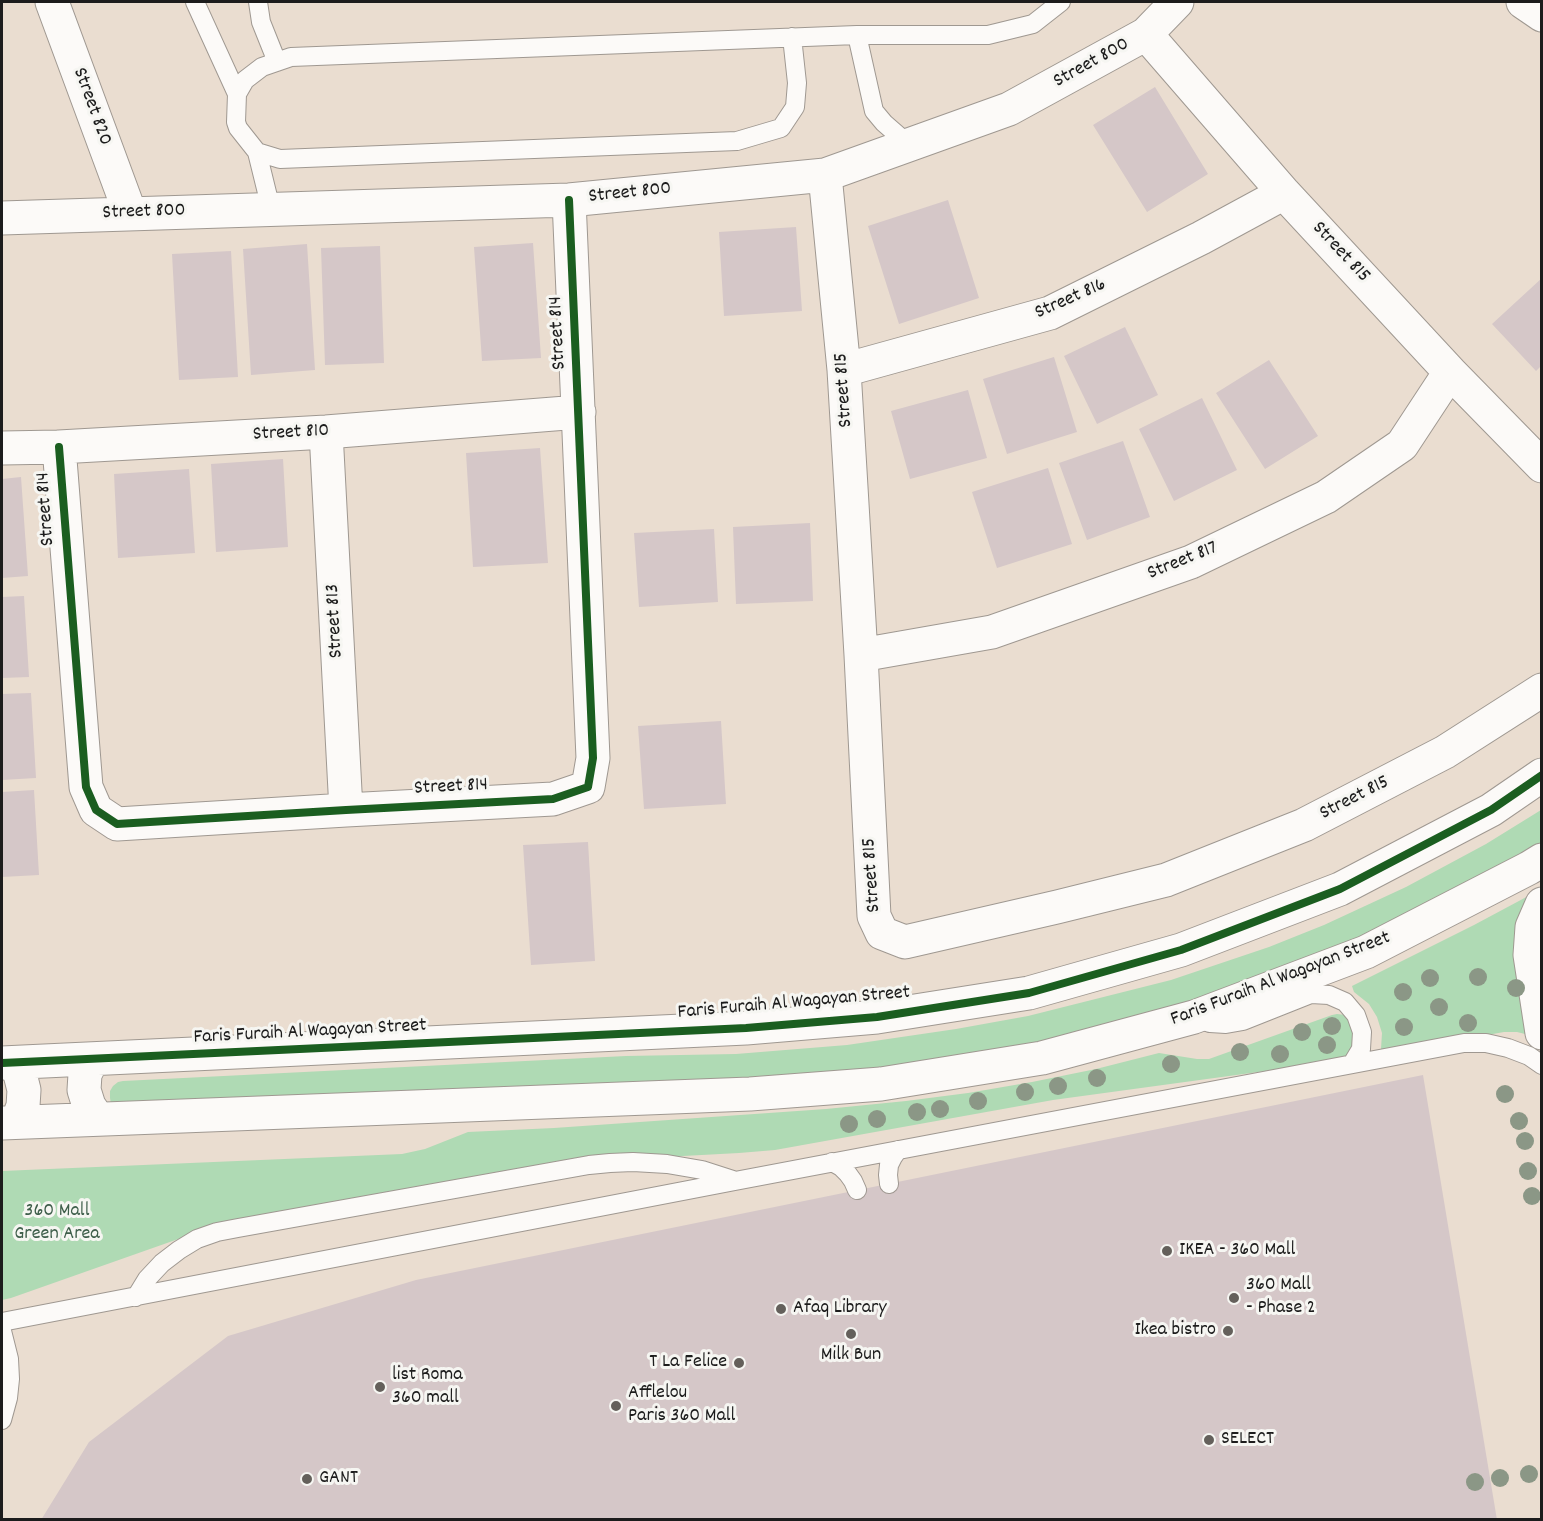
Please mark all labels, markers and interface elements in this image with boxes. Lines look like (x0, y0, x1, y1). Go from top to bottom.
street label: Street 800 (1050, 33, 1134, 95)
street label: Street 820 (66, 65, 116, 149)
street label: Street 800 (587, 178, 673, 210)
street label: Street 800 (102, 200, 186, 226)
street label: Street 815 (1306, 217, 1374, 289)
street label: Street 816 (1032, 274, 1110, 326)
street label: Street 814 (545, 295, 573, 371)
street label: Street 815 (830, 352, 860, 428)
street label: Street 810 (252, 420, 330, 448)
street label: Street 814 (32, 471, 62, 547)
street label: Street 817 (1145, 537, 1221, 587)
street label: Street 813 (322, 583, 350, 659)
street label: Street 815 (1316, 771, 1394, 827)
street label: Street 814 (413, 774, 489, 802)
street label: Street 815 (858, 837, 888, 913)
street label: Faris Furaih Al Wagayan Street (1168, 927, 1394, 1033)
street label: Faris Furaih Al Wagayan Street (677, 982, 911, 1026)
street label: Faris Furaih Al Wagayan Street (193, 1015, 427, 1051)
park label: 360 Mall Green Area (14, 1200, 100, 1247)
place label: IKEA - 360 Mall (1179, 1239, 1295, 1263)
marker: IKEA - 360 Mall (1160, 1244, 1174, 1258)
place label: 360 Mall - Phase 2 (1246, 1274, 1316, 1321)
marker: 360 Mall - Phase 2 (1227, 1291, 1241, 1305)
place label: Afaq Library (793, 1297, 887, 1321)
marker: Afaq Library (774, 1302, 788, 1316)
place label: Ikea bistro (1134, 1319, 1216, 1343)
marker: Ikea bistro (1221, 1324, 1235, 1338)
marker: Milk Bun (844, 1327, 858, 1341)
place label: Milk Bun (821, 1344, 881, 1368)
place label: T La Felice (649, 1351, 727, 1375)
marker: T La Felice (732, 1356, 746, 1370)
place label: list Roma 360 mall (392, 1364, 463, 1411)
marker: list Roma 360 mall (373, 1380, 387, 1394)
place label: Afflelou Paris 360 Mall (628, 1382, 735, 1429)
marker: Afflelou Paris 360 Mall (609, 1399, 623, 1413)
place label: SELECT (1221, 1428, 1274, 1452)
marker: SELECT (1202, 1433, 1216, 1447)
place label: GANT (319, 1467, 358, 1491)
marker: GANT (300, 1472, 314, 1486)

